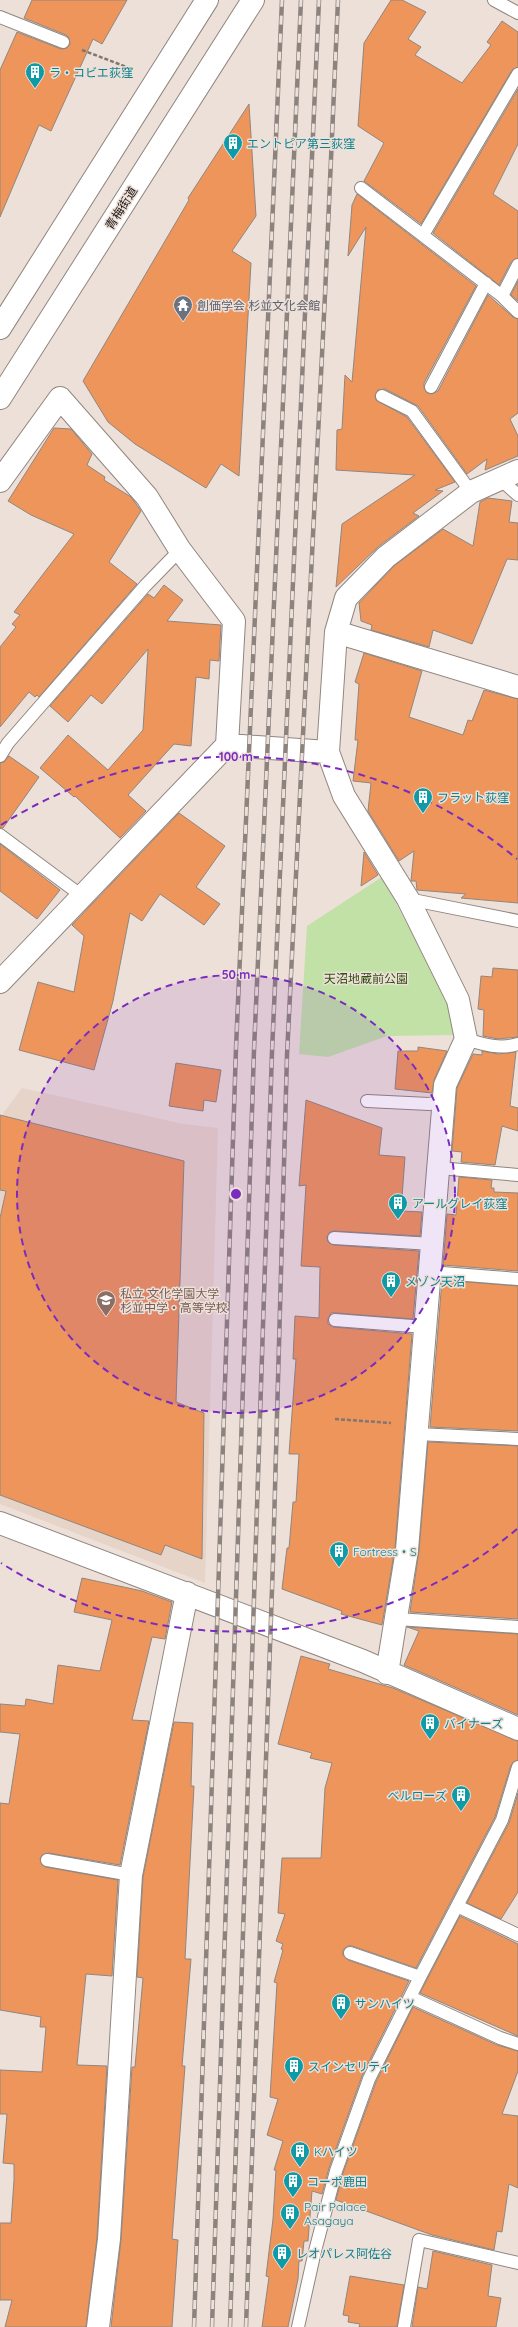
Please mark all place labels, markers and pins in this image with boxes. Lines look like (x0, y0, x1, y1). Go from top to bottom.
building icon: ラ・コビエ荻窪 (24, 61, 46, 89)
place label: ラ・コビエ荻窪 (49, 65, 133, 80)
building icon: エントピア第三荻窪 (222, 132, 244, 160)
place label: エントピア第三荻窪 (247, 136, 355, 151)
temple icon: 創価学会 杉並文化会館 (172, 294, 194, 322)
place label: 創価学会 杉並文化会館 (197, 298, 320, 313)
building icon: フラット荻窪 (412, 786, 434, 814)
place label: フラット荻窪 (437, 790, 509, 805)
centre of rings (229, 1187, 243, 1201)
building icon: アールグレイ荻窪 (387, 1192, 409, 1220)
place label: アールグレイ荻窪 (412, 1196, 507, 1211)
building icon: メゾン天沼 (380, 1270, 402, 1298)
place label: メゾン天沼 (405, 1274, 465, 1289)
place label: 私立 文化学園大学 杉並中学・高等学校 (120, 1286, 228, 1315)
school or university icon: 私立 文化学園大学 杉並中学・高等学校 (95, 1289, 117, 1317)
building icon: Fortress・S (328, 1540, 350, 1568)
place label: Fortress・S (353, 1544, 417, 1559)
building icon: バイナーズ (419, 1712, 441, 1740)
place label: バイナーズ (444, 1716, 503, 1731)
building icon: ベルローズ (450, 1784, 472, 1812)
place label: ベルローズ (388, 1788, 447, 1803)
building icon: サンハイツ (330, 1992, 352, 2020)
place label: サンハイツ (355, 1996, 415, 2011)
building icon: スインセリティ (283, 2055, 305, 2083)
place label: スインセリティ (308, 2059, 391, 2074)
building icon: Kハイツ (289, 2140, 311, 2168)
place label: Kハイツ (314, 2144, 358, 2159)
building icon: コーポ鹿田 (282, 2170, 304, 2198)
place label: コーポ鹿田 (307, 2174, 367, 2189)
place label: Pair Palace Asagaya (304, 2199, 366, 2228)
building icon: Pair Palace Asagaya (279, 2202, 301, 2230)
building icon: レオパレス阿佐谷 (271, 2242, 293, 2270)
place label: レオパレス阿佐谷 (296, 2246, 392, 2261)

